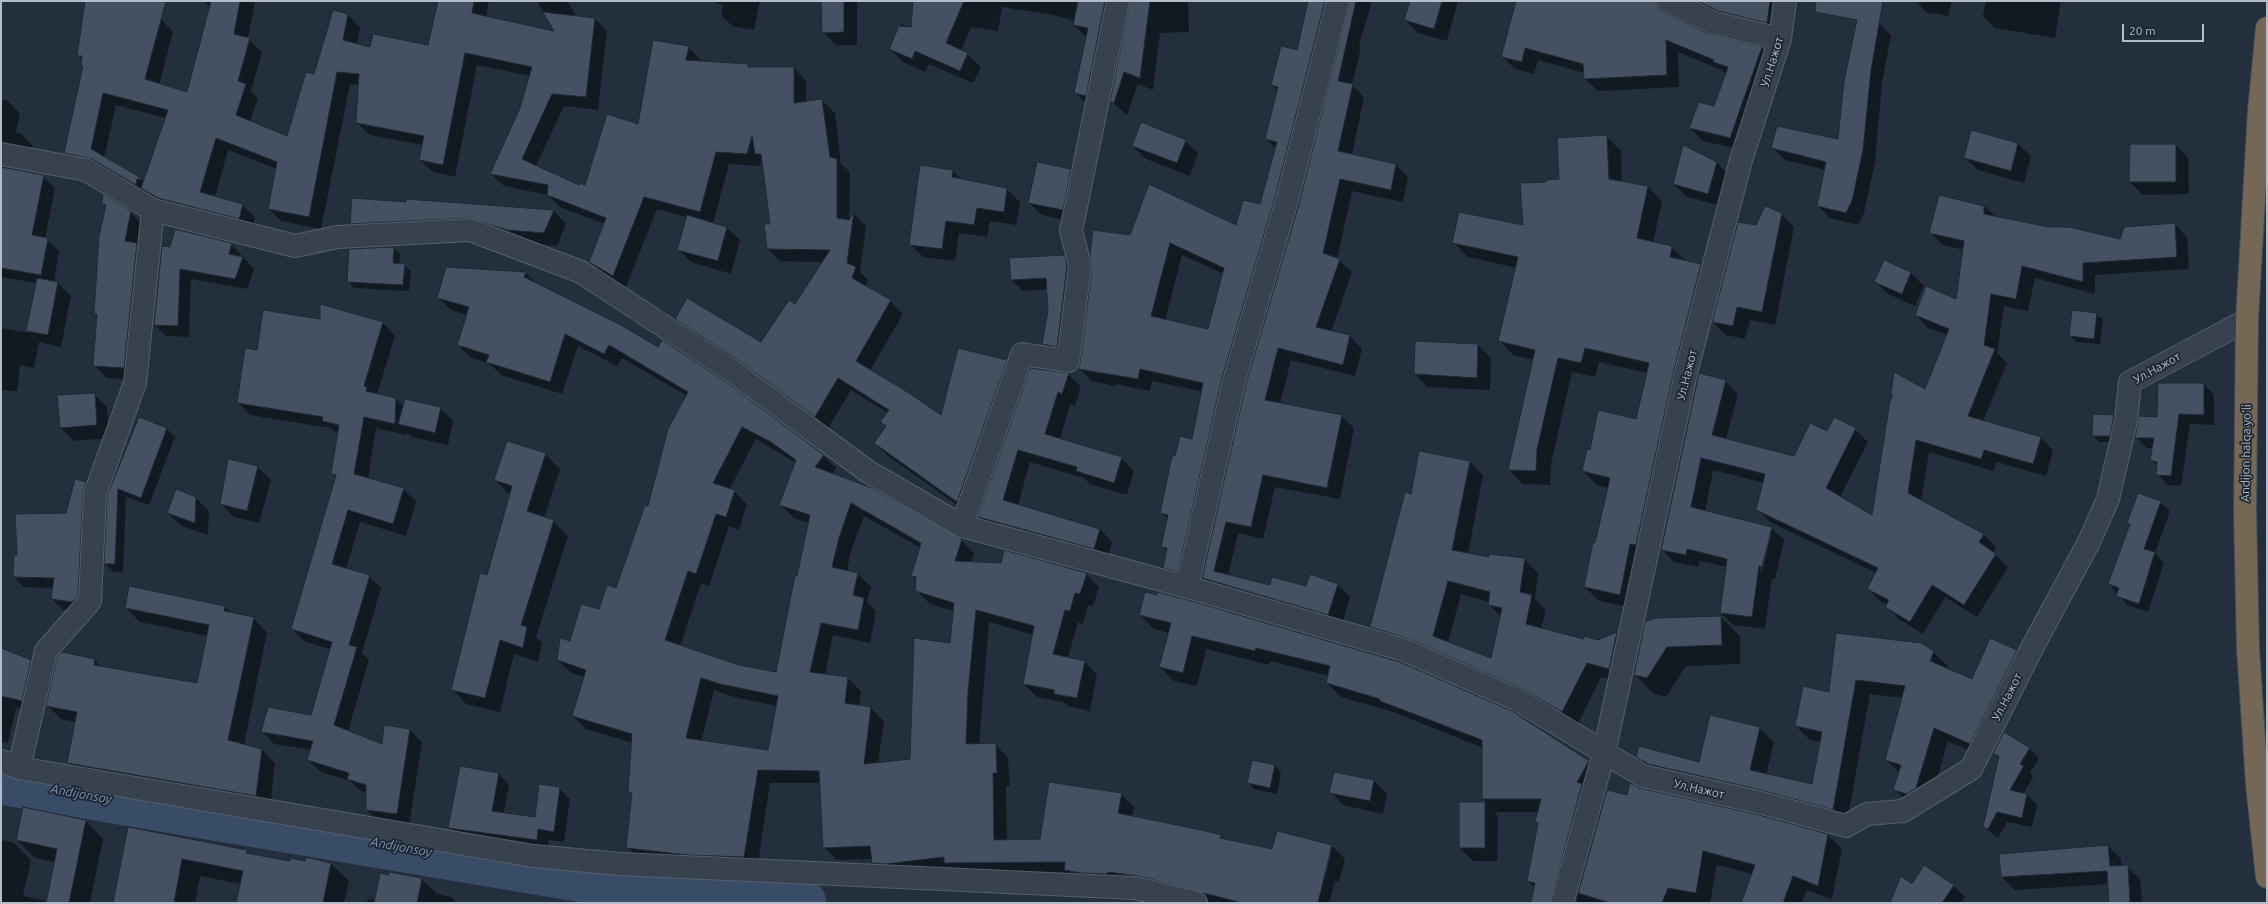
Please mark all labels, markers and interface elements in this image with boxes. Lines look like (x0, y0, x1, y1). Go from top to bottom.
scale bar (2124, 16, 2206, 42)
text: 20 m (2129, 24, 2156, 37)
street label: Ул.Нажот (1758, 35, 1786, 89)
street label: Ул.Нажот (1674, 348, 1700, 402)
street label: Ул.Нажот (2131, 349, 2183, 387)
street label: Andijon halqa yo‘li (2238, 404, 2254, 502)
street label: Ул.Нажот (1989, 671, 2025, 723)
street label: Ул.Нажот (1672, 776, 1726, 802)
water label: Andijonsoy (49, 781, 113, 807)
water label: Andijonsoy (369, 834, 433, 860)

